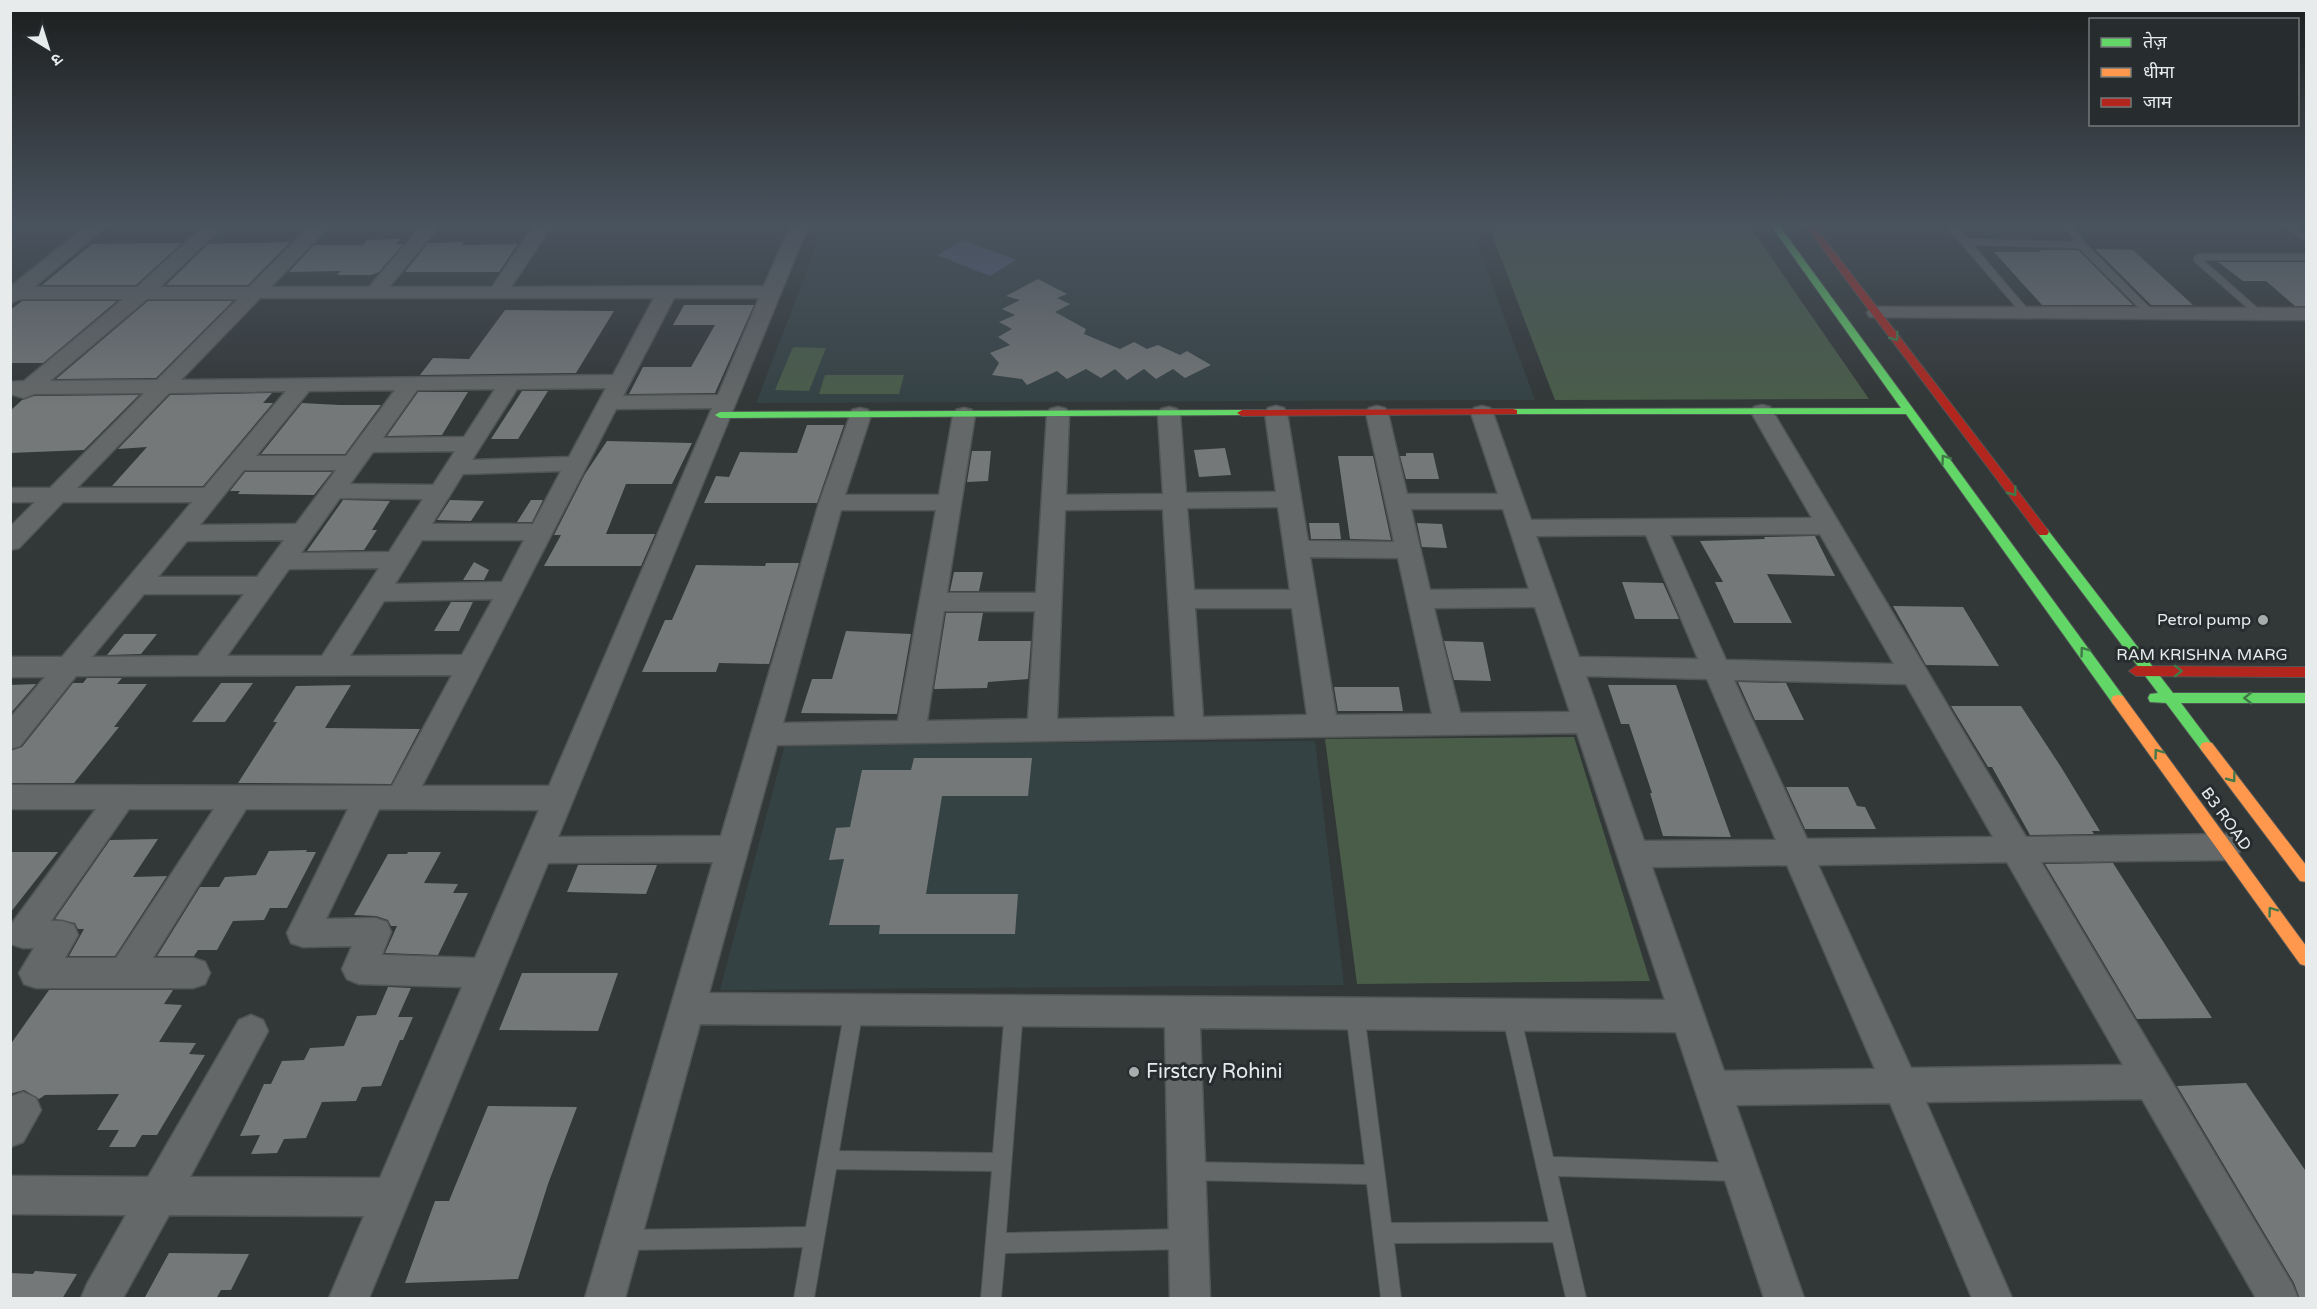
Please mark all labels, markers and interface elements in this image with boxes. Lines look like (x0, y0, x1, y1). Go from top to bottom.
north arrow (18, 18, 78, 78)
legend (2089, 18, 2299, 126)
text: तेज़ (2143, 31, 2167, 53)
text: उ (46, 48, 66, 70)
text: धीमा (2143, 61, 2174, 83)
text: जाम (2143, 91, 2173, 113)
one-way arrow (1887, 330, 1898, 341)
one-way arrow (1941, 455, 1952, 466)
one-way arrow (2006, 485, 2017, 496)
place label: Petrol pump (2157, 610, 2251, 630)
marker: Petrol pump (2256, 613, 2270, 627)
street label: RAM KRISHNA MARG (2116, 645, 2288, 665)
one-way arrow (2080, 647, 2091, 658)
one-way arrow (2173, 665, 2182, 677)
one-way arrow (2244, 692, 2253, 704)
one-way arrow (2154, 749, 2165, 760)
one-way arrow (2225, 771, 2236, 782)
street label: B3 ROAD (2196, 783, 2256, 855)
one-way arrow (2268, 907, 2279, 918)
place label: Firstcry Rohini (1146, 1060, 1283, 1084)
marker: Firstcry Rohini (1127, 1065, 1141, 1079)

